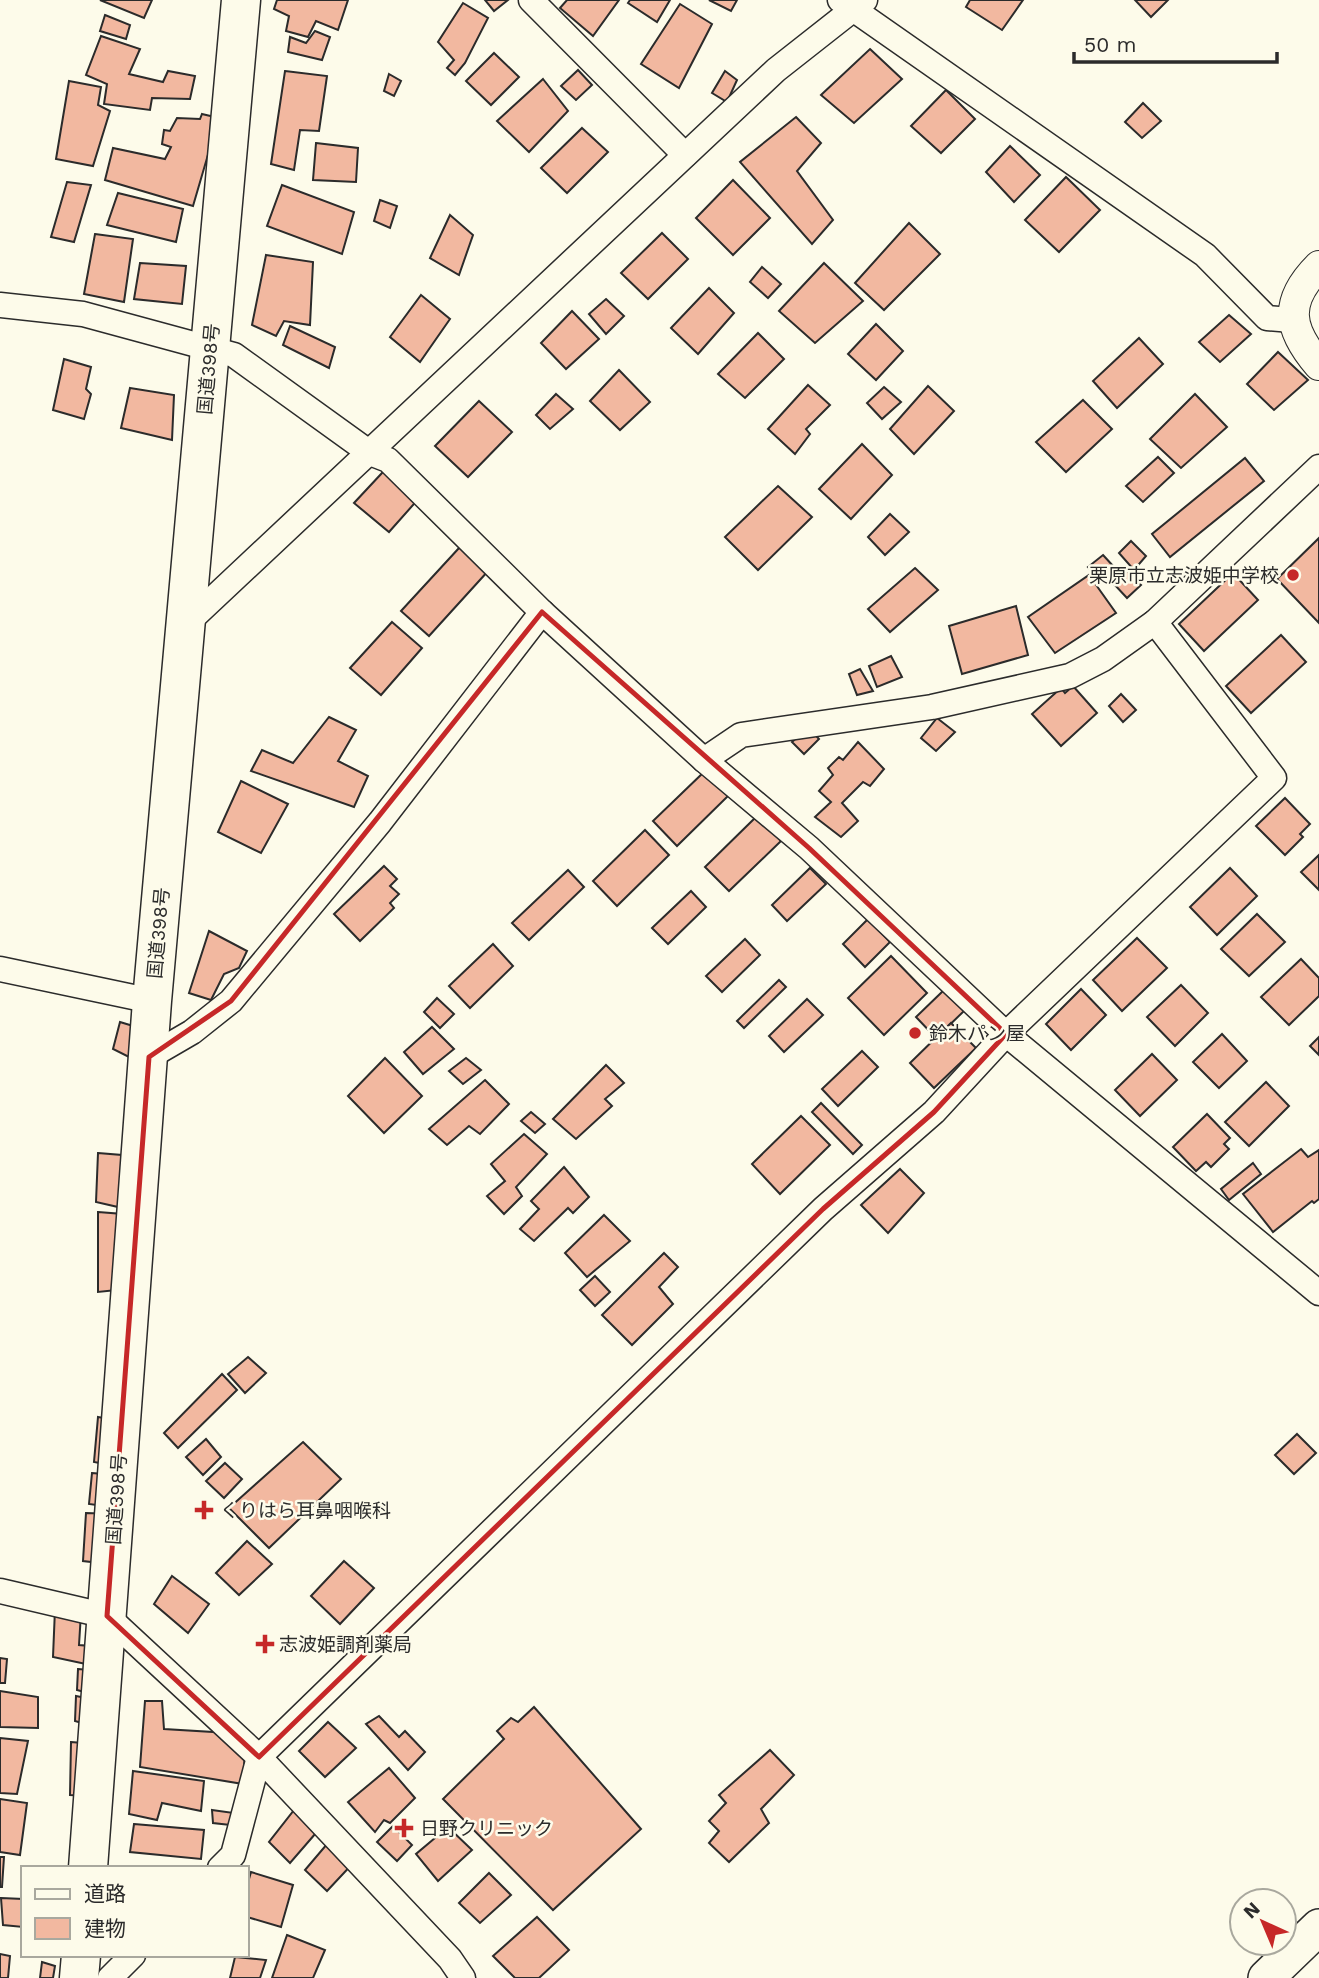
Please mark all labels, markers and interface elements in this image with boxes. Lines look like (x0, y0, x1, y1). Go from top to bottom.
scale bar (1074, 21, 1277, 65)
text: 50 m (1084, 32, 1136, 57)
street label: 国道398号 (193, 322, 224, 416)
place label: 栗原市立志波姫中学校 (1089, 564, 1279, 587)
marker: 栗原市立志波姫中学校 (1285, 567, 1301, 583)
street label: 国道398号 (143, 886, 174, 980)
place label: 鈴木パン屋 (929, 1022, 1025, 1045)
marker: 鈴木パン屋 (907, 1025, 923, 1041)
street label: 国道398号 (102, 1453, 131, 1545)
place label: くりはら耳鼻咽喉科 (220, 1499, 391, 1522)
marker: くりはら耳鼻咽喉科 (194, 1500, 214, 1520)
place label: 志波姫調剤薬局 (279, 1633, 412, 1656)
marker: 志波姫調剤薬局 (257, 1636, 273, 1652)
place label: 日野クリニック (420, 1817, 553, 1840)
marker: 日野クリニック (394, 1818, 414, 1838)
legend (21, 1866, 248, 1957)
text: 道路 (84, 1881, 126, 1906)
north arrow (1228, 1887, 1298, 1957)
text: N (1238, 1897, 1265, 1923)
text: 建物 (84, 1916, 126, 1941)

